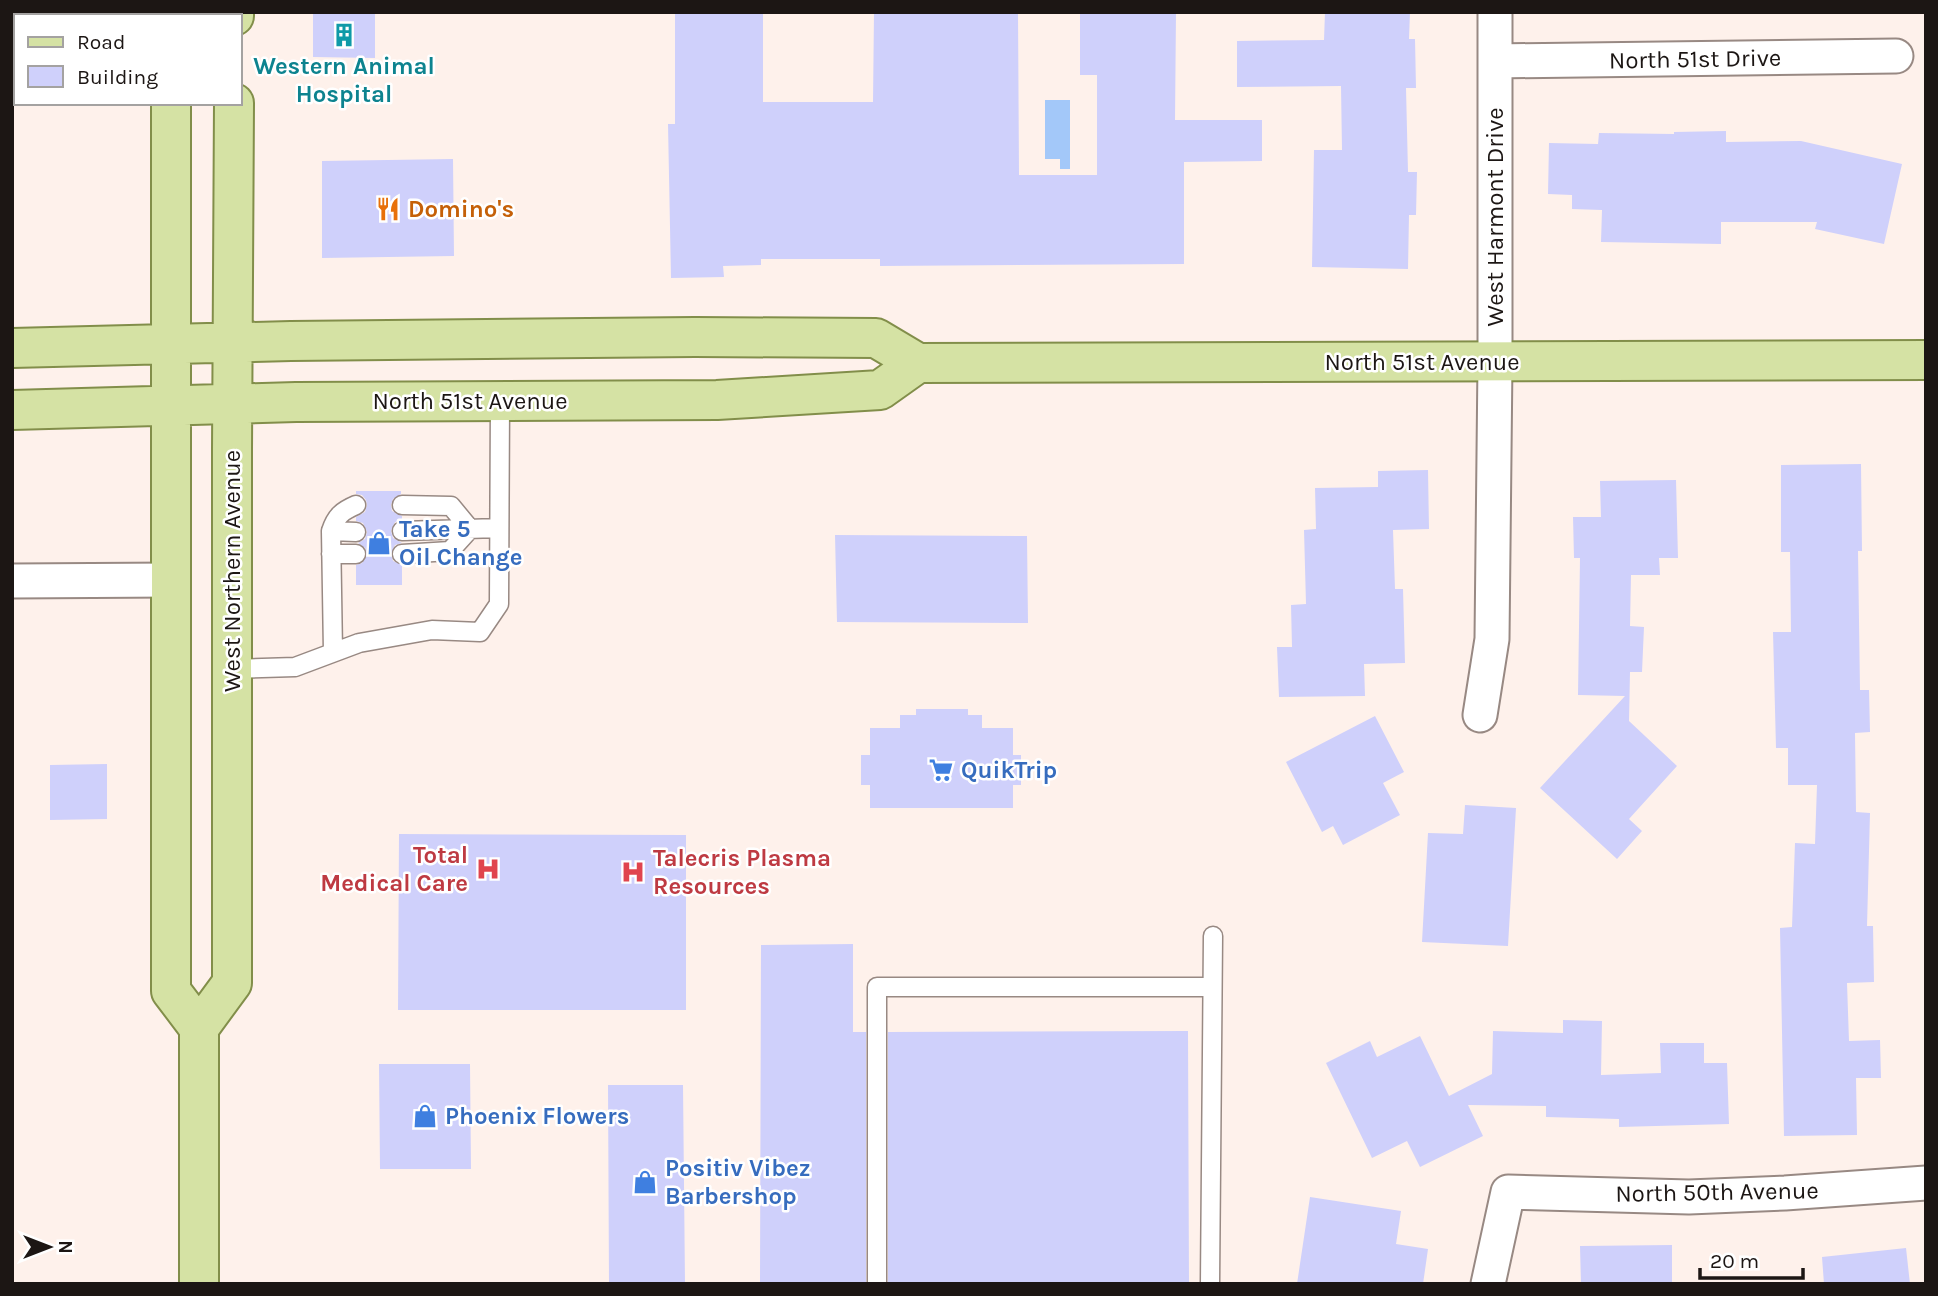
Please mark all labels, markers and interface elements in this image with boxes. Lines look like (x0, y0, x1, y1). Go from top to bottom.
legend (14, 14, 242, 105)
building icon: Western Animal Hospital (330, 21, 358, 49)
text: Road (77, 30, 125, 54)
street label: North 51st Drive (1609, 43, 1781, 75)
place label: Western Animal Hospital (253, 52, 435, 108)
text: Building (77, 65, 158, 89)
street label: West Harmont Drive (1481, 107, 1509, 327)
restaurant icon: Domino's (374, 195, 402, 223)
place label: Domino's (408, 195, 514, 223)
street label: North 51st Avenue (1324, 348, 1520, 376)
street label: North 51st Avenue (372, 387, 568, 415)
street label: West Northern Avenue (218, 450, 246, 692)
place label: Take 5 Oil Change (399, 515, 522, 571)
shop icon: Take 5 Oil Change (365, 529, 393, 557)
supermarket icon: QuikTrip (927, 756, 955, 784)
place label: QuikTrip (961, 756, 1057, 784)
place label: Total Medical Care (320, 841, 468, 897)
place label: Talecris Plasma Resources (653, 844, 831, 900)
hospital icon: Total Medical Care (474, 855, 502, 883)
hospital icon: Talecris Plasma Resources (619, 858, 647, 886)
shop icon: Phoenix Flowers (411, 1102, 439, 1130)
place label: Phoenix Flowers (445, 1102, 629, 1130)
place label: Positiv Vibez Barbershop (665, 1154, 811, 1210)
shop icon: Positiv Vibez Barbershop (631, 1168, 659, 1196)
street label: North 50th Avenue (1615, 1176, 1819, 1208)
north arrow (14, 1212, 84, 1282)
scale bar (1700, 1236, 1803, 1280)
text: N (54, 1240, 76, 1254)
text: 20 m (1710, 1249, 1759, 1273)

